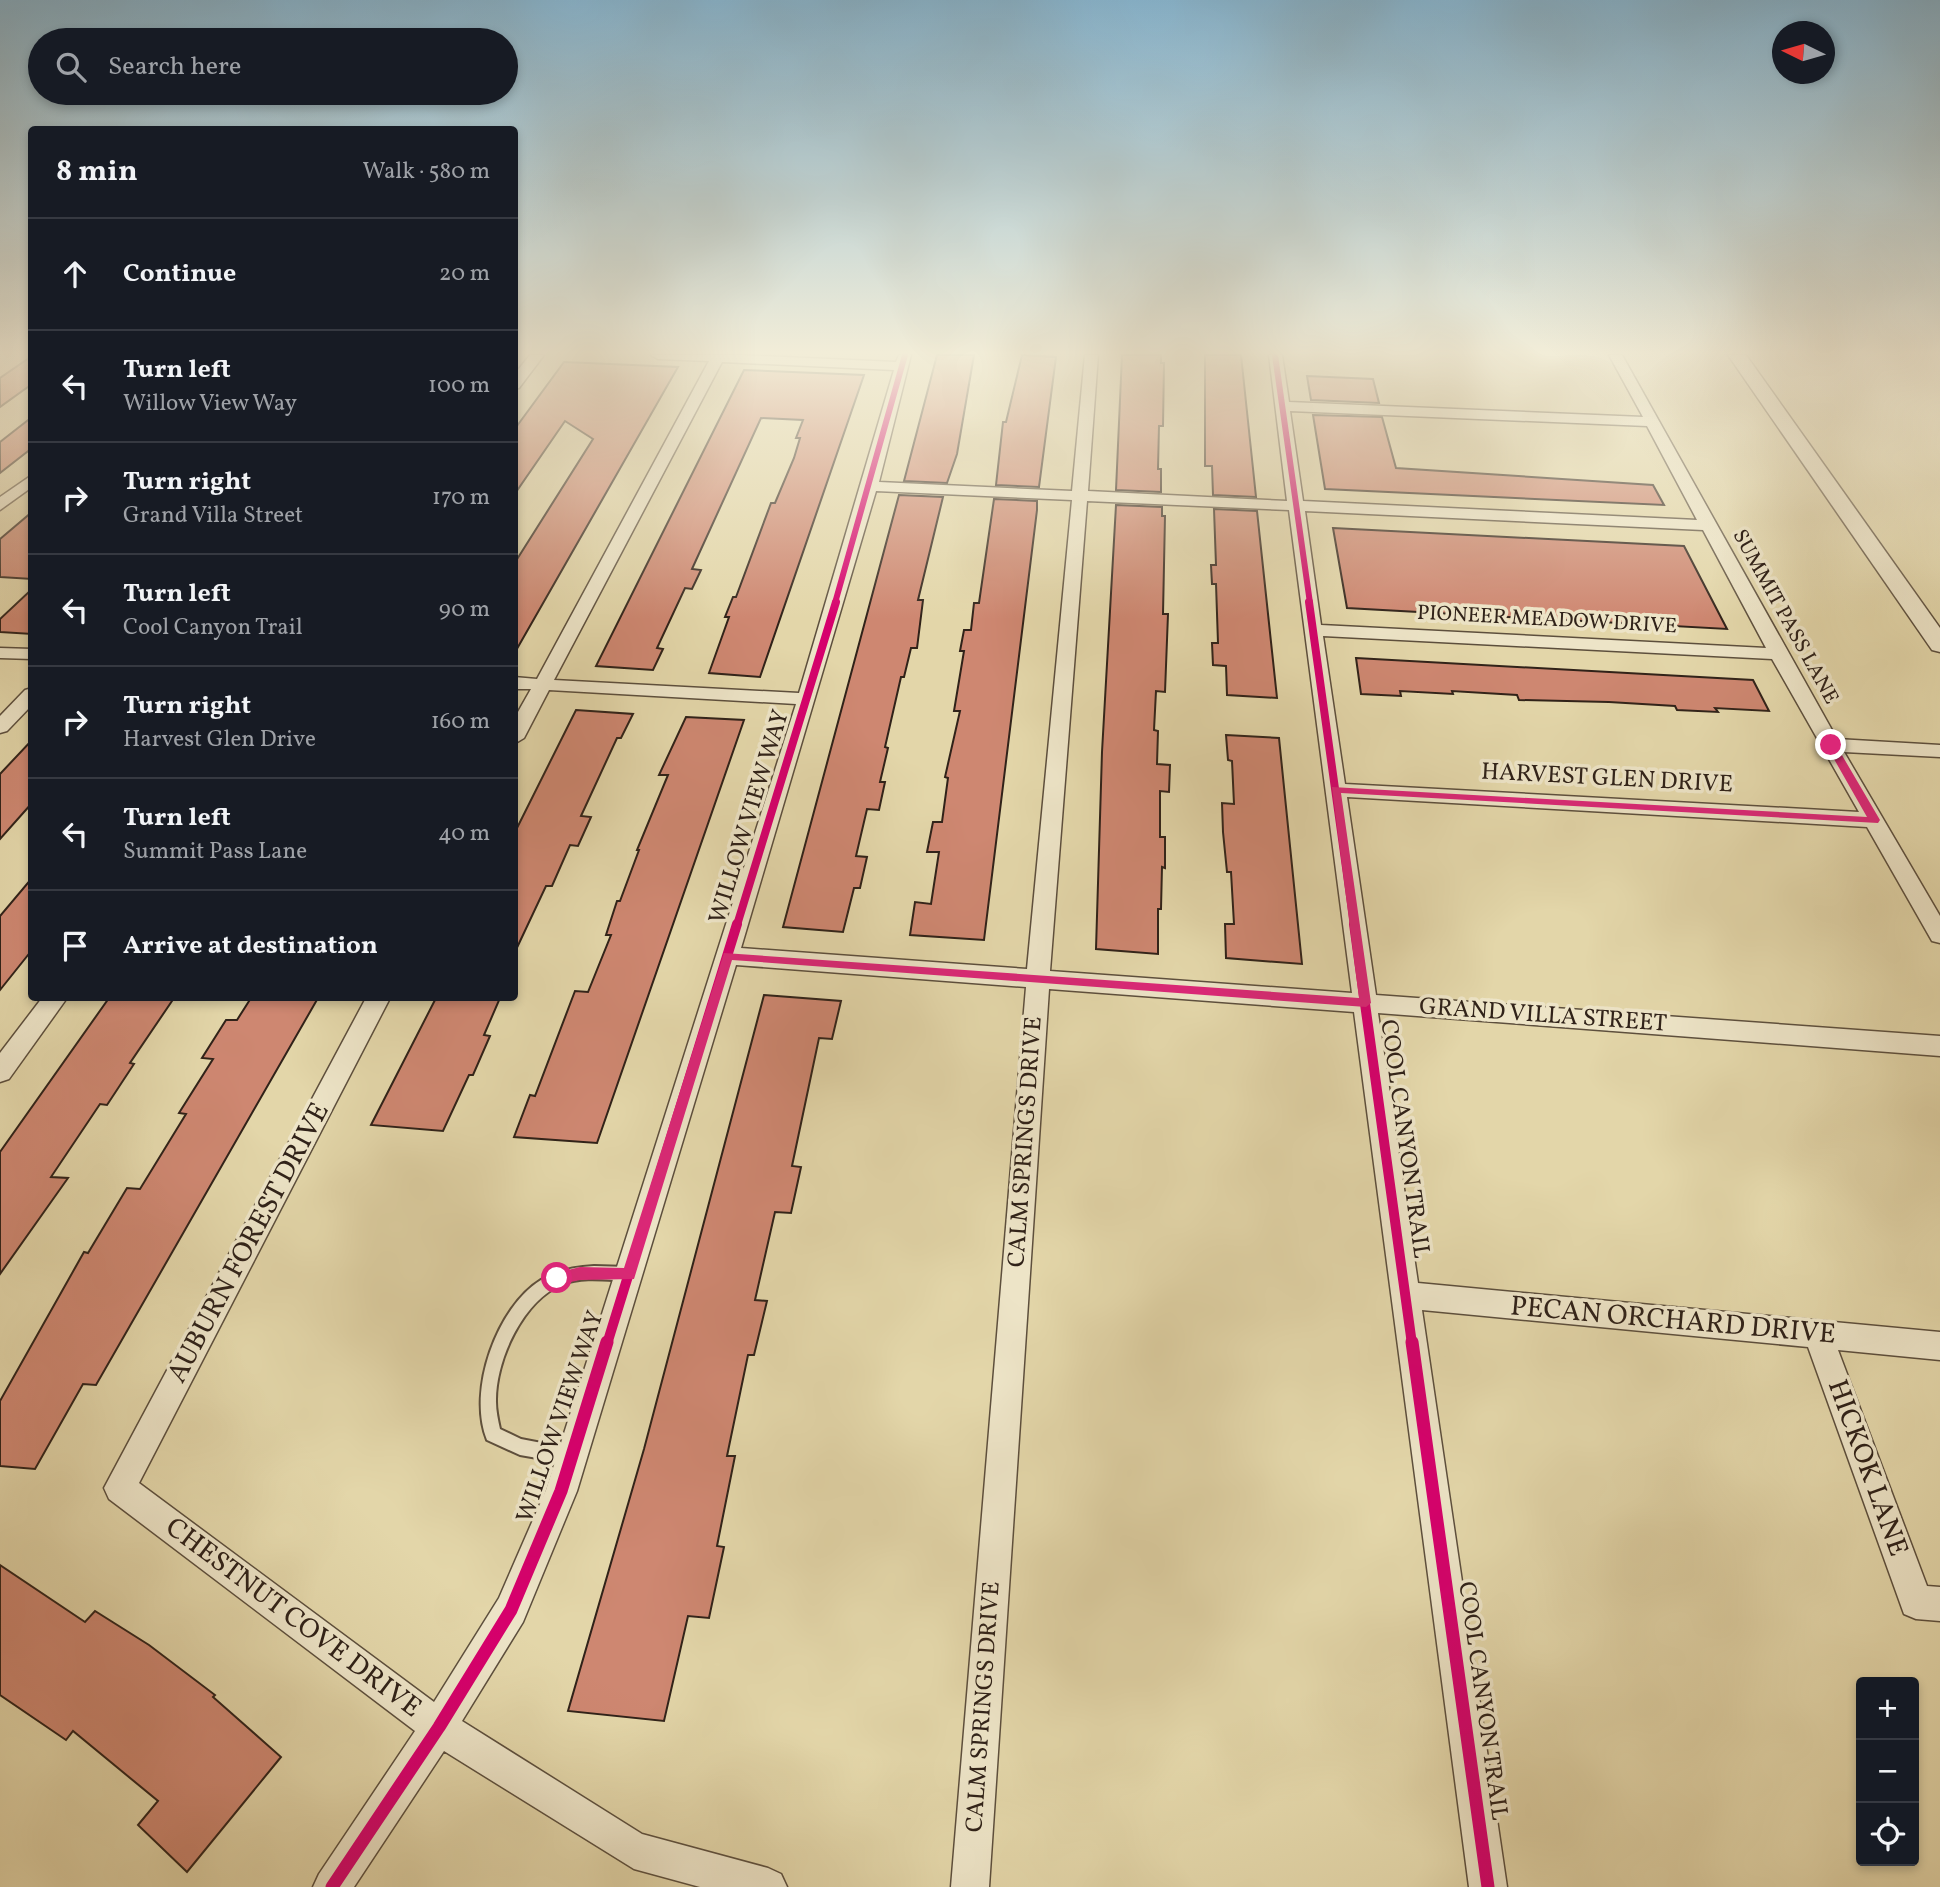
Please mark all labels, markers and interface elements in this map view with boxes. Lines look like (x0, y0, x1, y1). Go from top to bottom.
north arrow (1772, 21, 1835, 84)
search box (28, 28, 518, 105)
icon: search (52, 48, 90, 86)
text: Search here (108, 49, 241, 85)
text: 8 min (56, 151, 138, 193)
text: Walk · 580 m (362, 156, 490, 188)
icon: ahead (56, 255, 94, 293)
text: Continue (123, 256, 236, 292)
text: 20 m (439, 258, 490, 290)
text: Turn left (123, 352, 231, 388)
icon: left (56, 367, 94, 405)
text: 100 m (428, 370, 490, 402)
text: Willow View Way (123, 388, 297, 420)
text: Turn right (123, 464, 251, 500)
icon: right (56, 479, 94, 517)
text: 170 m (432, 482, 490, 514)
text: Grand Villa Street (123, 500, 303, 532)
street label: SUMMIT PASS LANE (1725, 524, 1845, 710)
text: Turn left (123, 576, 231, 612)
icon: left (56, 591, 94, 629)
text: 90 m (439, 594, 490, 626)
street label: PIONEER MEADOW DRIVE (1416, 599, 1678, 641)
text: Cool Canyon Trail (123, 612, 303, 644)
text: Turn right (123, 688, 251, 724)
icon: right (56, 703, 94, 741)
text: 160 m (431, 706, 490, 738)
street label: WILLOW VIEW WAY (701, 706, 799, 928)
text: Harvest Glen Drive (123, 724, 316, 756)
route end (1815, 729, 1846, 760)
street label: HARVEST GLEN DRIVE (1480, 755, 1734, 803)
text: Turn left (123, 800, 231, 836)
icon: left (56, 815, 94, 853)
text: 40 m (438, 818, 490, 850)
text: Summit Pass Lane (123, 836, 307, 868)
icon: arrive (56, 927, 94, 965)
text: Arrive at destination (123, 928, 378, 964)
street label: GRAND VILLA STREET (1418, 990, 1668, 1042)
street label: CALM SPRINGS DRIVE (1000, 1015, 1052, 1269)
street label: COOL CANYON TRAIL (1370, 1017, 1438, 1261)
street label: AUBURN FOREST DRIVE (158, 1096, 340, 1390)
route start (541, 1262, 572, 1293)
street label: PECAN ORCHARD DRIVE (1509, 1287, 1837, 1355)
street label: WILLOW VIEW WAY (509, 1307, 613, 1527)
street label: HICKOK LANE (1817, 1374, 1917, 1562)
street label: CHESTNUT COVE DRIVE (157, 1509, 429, 1727)
street label: COOL CANYON TRAIL (1448, 1579, 1516, 1823)
street label: CALM SPRINGS DRIVE (958, 1580, 1010, 1834)
map controls (1856, 1677, 1919, 1866)
button: + (1856, 1677, 1919, 1740)
button: − (1856, 1740, 1919, 1803)
button: locate (1856, 1803, 1919, 1866)

